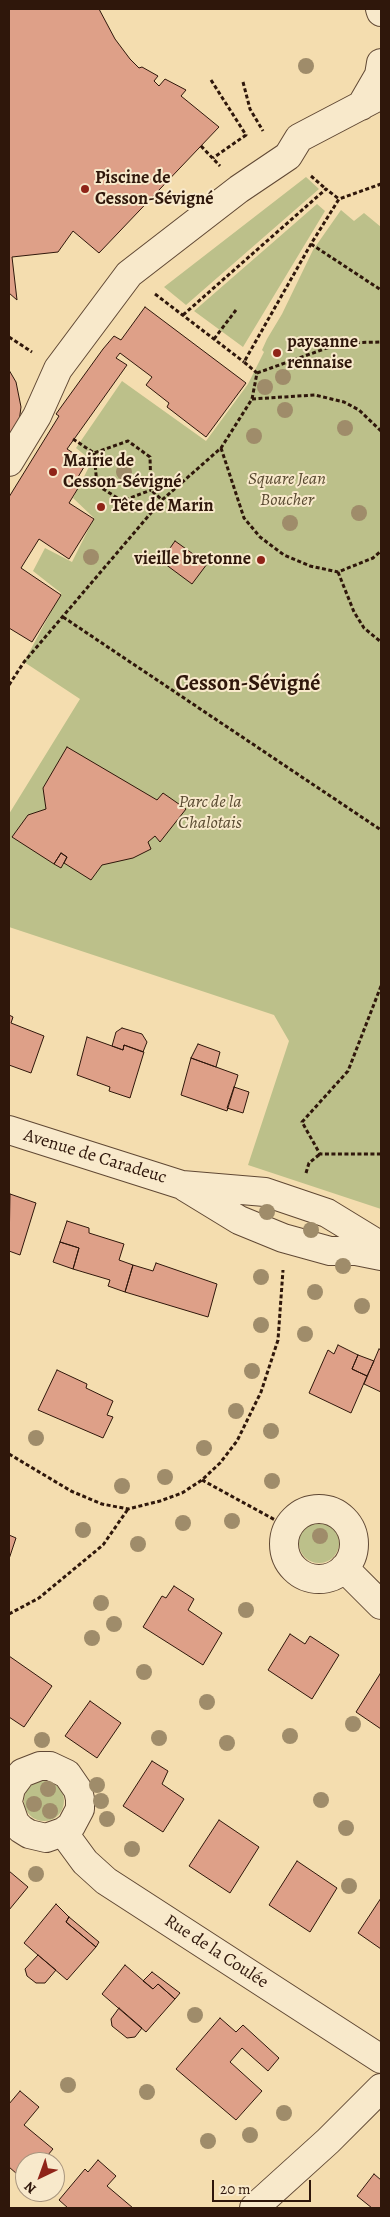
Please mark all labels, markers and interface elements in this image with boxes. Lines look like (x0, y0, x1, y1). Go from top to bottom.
place label: Piscine de Cesson-Sévigné (95, 168, 214, 210)
marker: Piscine de Cesson-Sévigné (79, 183, 91, 195)
place label: paysanne rennaise (287, 332, 358, 374)
marker: paysanne rennaise (271, 347, 283, 359)
place label: Mairie de Cesson-Sévigné (63, 451, 182, 494)
marker: Mairie de Cesson-Sévigné (47, 466, 59, 478)
park label: Square Jean Boucher (248, 469, 326, 512)
place label: Tête de Marin (111, 496, 214, 518)
marker: Tête de Marin (95, 501, 107, 513)
place label: vieille bretonne (134, 549, 251, 571)
marker: vieille bretonne (255, 554, 267, 566)
district label: Cesson-Sévigné (176, 672, 320, 698)
park label: Parc de la Chalotais (178, 792, 242, 834)
street label: Avenue de Caradeuc (21, 1125, 169, 1189)
street label: Rue de la Coulée (160, 1910, 272, 1994)
north arrow (15, 2152, 65, 2202)
scale bar (215, 2170, 314, 2202)
text: N (20, 2177, 40, 2198)
text: 20 m (220, 2179, 251, 2199)

